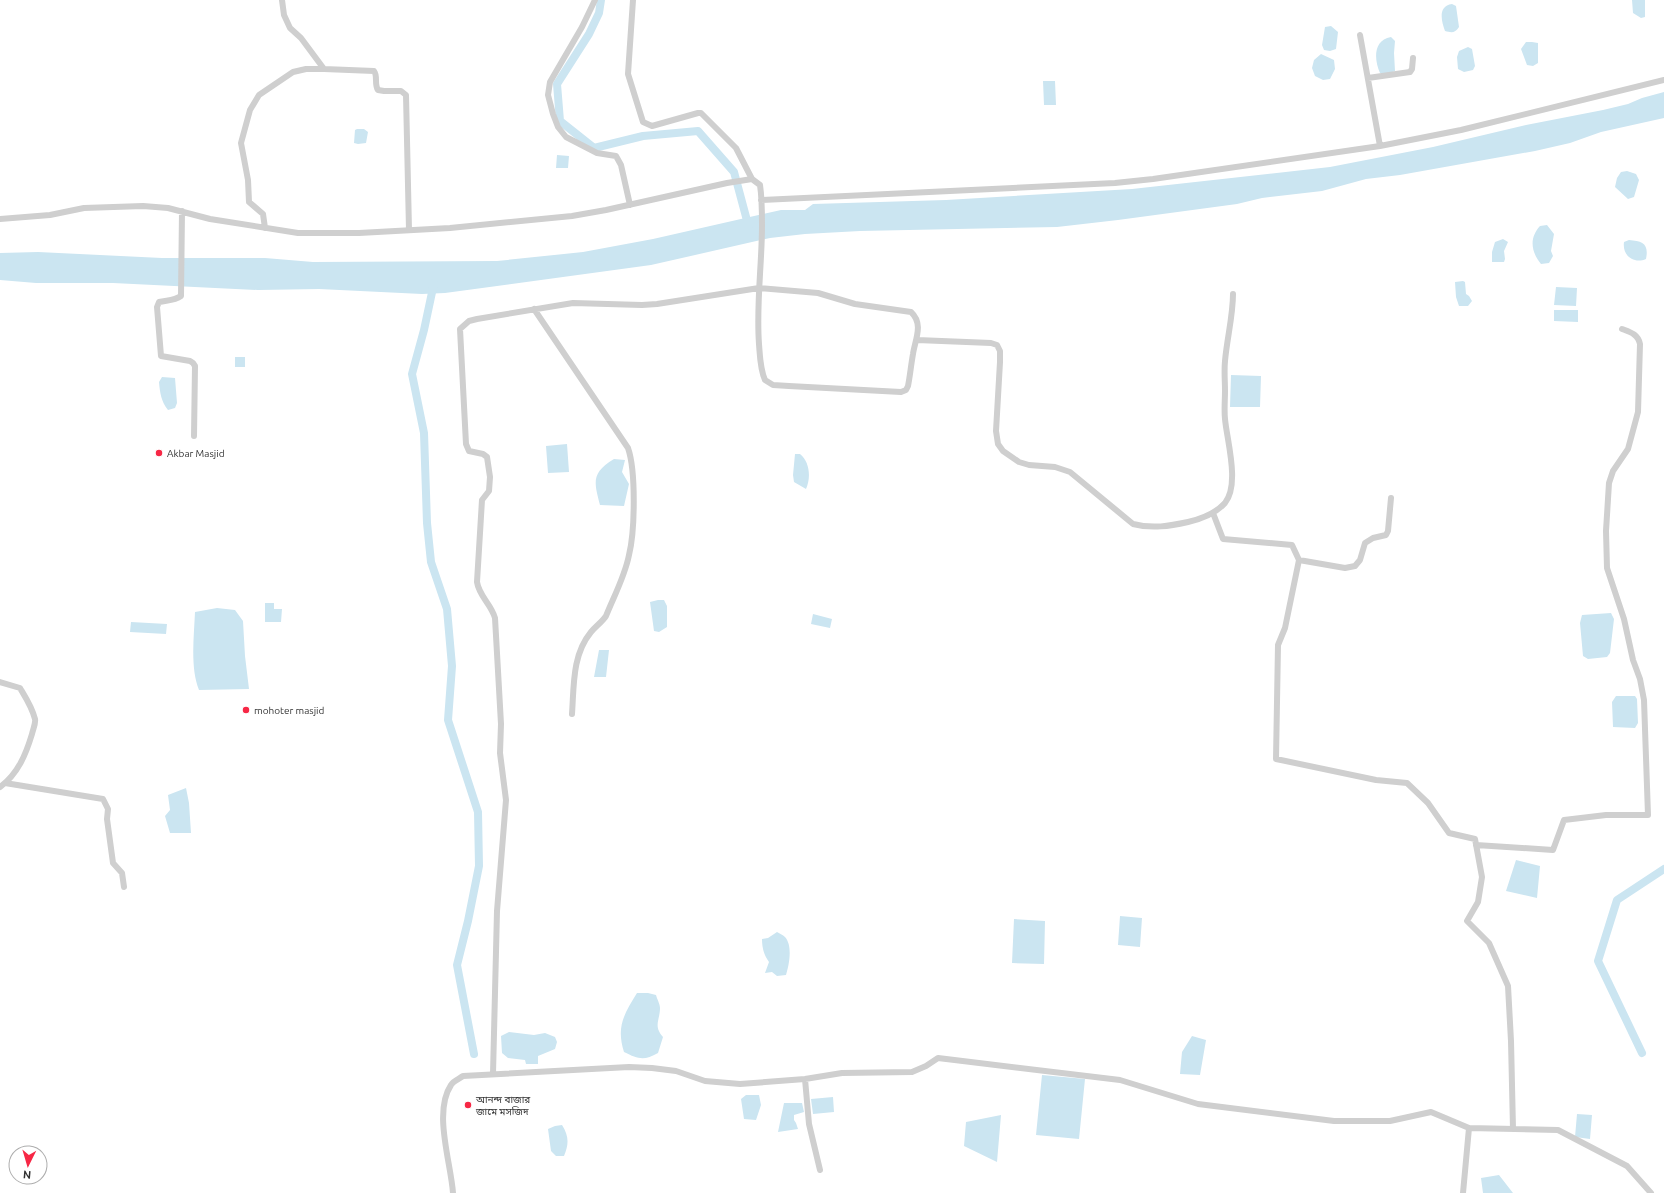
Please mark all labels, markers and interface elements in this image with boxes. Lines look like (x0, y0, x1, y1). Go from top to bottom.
marker: Akbar Masjid (154, 448, 164, 458)
place label: Akbar Masjid (167, 448, 225, 459)
marker: mohoter masjid (241, 705, 251, 715)
place label: mohoter masjid (254, 705, 325, 716)
place label: আনন্দ বাজার জামে মসজিদ (475, 1094, 531, 1117)
marker: আনন্দ বাজার জামে মসজিদ (463, 1100, 473, 1110)
north arrow (8, 1145, 48, 1185)
text: N (23, 1169, 32, 1181)

